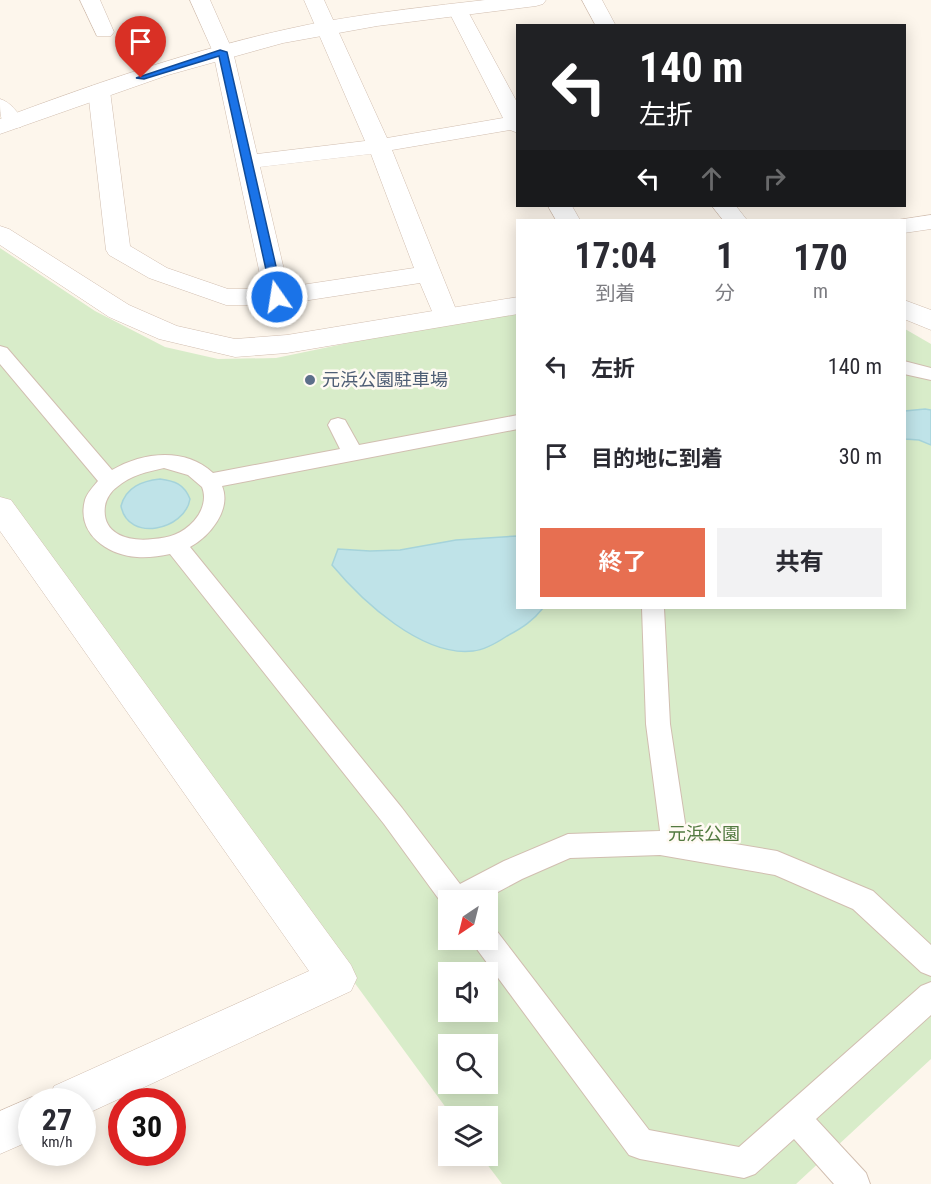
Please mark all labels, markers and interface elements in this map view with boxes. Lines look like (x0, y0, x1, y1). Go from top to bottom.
pin (115, 16, 166, 78)
icon: arrive (124, 25, 157, 58)
text: 140 m (639, 43, 744, 92)
icon: left (540, 48, 618, 126)
text: 左折 (639, 99, 693, 131)
icon: left (632, 162, 665, 195)
icon: ahead (695, 162, 728, 195)
icon: right (758, 162, 791, 195)
text: 17:04 (574, 235, 657, 277)
text: 1 (716, 235, 734, 277)
text: 170 (793, 237, 848, 279)
position arrow (245, 265, 309, 329)
text: m (813, 279, 828, 303)
text: 到着 (596, 281, 636, 305)
text: 分 (715, 281, 735, 305)
icon: left (540, 350, 573, 383)
text: 140 m (828, 354, 882, 379)
text: 左折 (591, 356, 635, 381)
place label: 元浜公園駐車場 (322, 369, 448, 390)
marker: 元浜公園駐車場 (303, 373, 317, 387)
icon: arrive (540, 440, 573, 473)
text: 30 m (839, 444, 882, 469)
text: 目的地に到着 (591, 446, 723, 471)
button: 終了 (540, 528, 705, 597)
button: 共有 (717, 528, 882, 597)
park label: 元浜公園 (668, 823, 740, 844)
north arrow (438, 890, 498, 950)
map controls (438, 890, 498, 1166)
button: sound (438, 962, 498, 1022)
button: search (438, 1034, 498, 1094)
speed limit sign: 30 (108, 1088, 186, 1166)
text: 27 (42, 1102, 72, 1137)
button: layers (438, 1106, 498, 1166)
text: km/h (42, 1133, 72, 1151)

